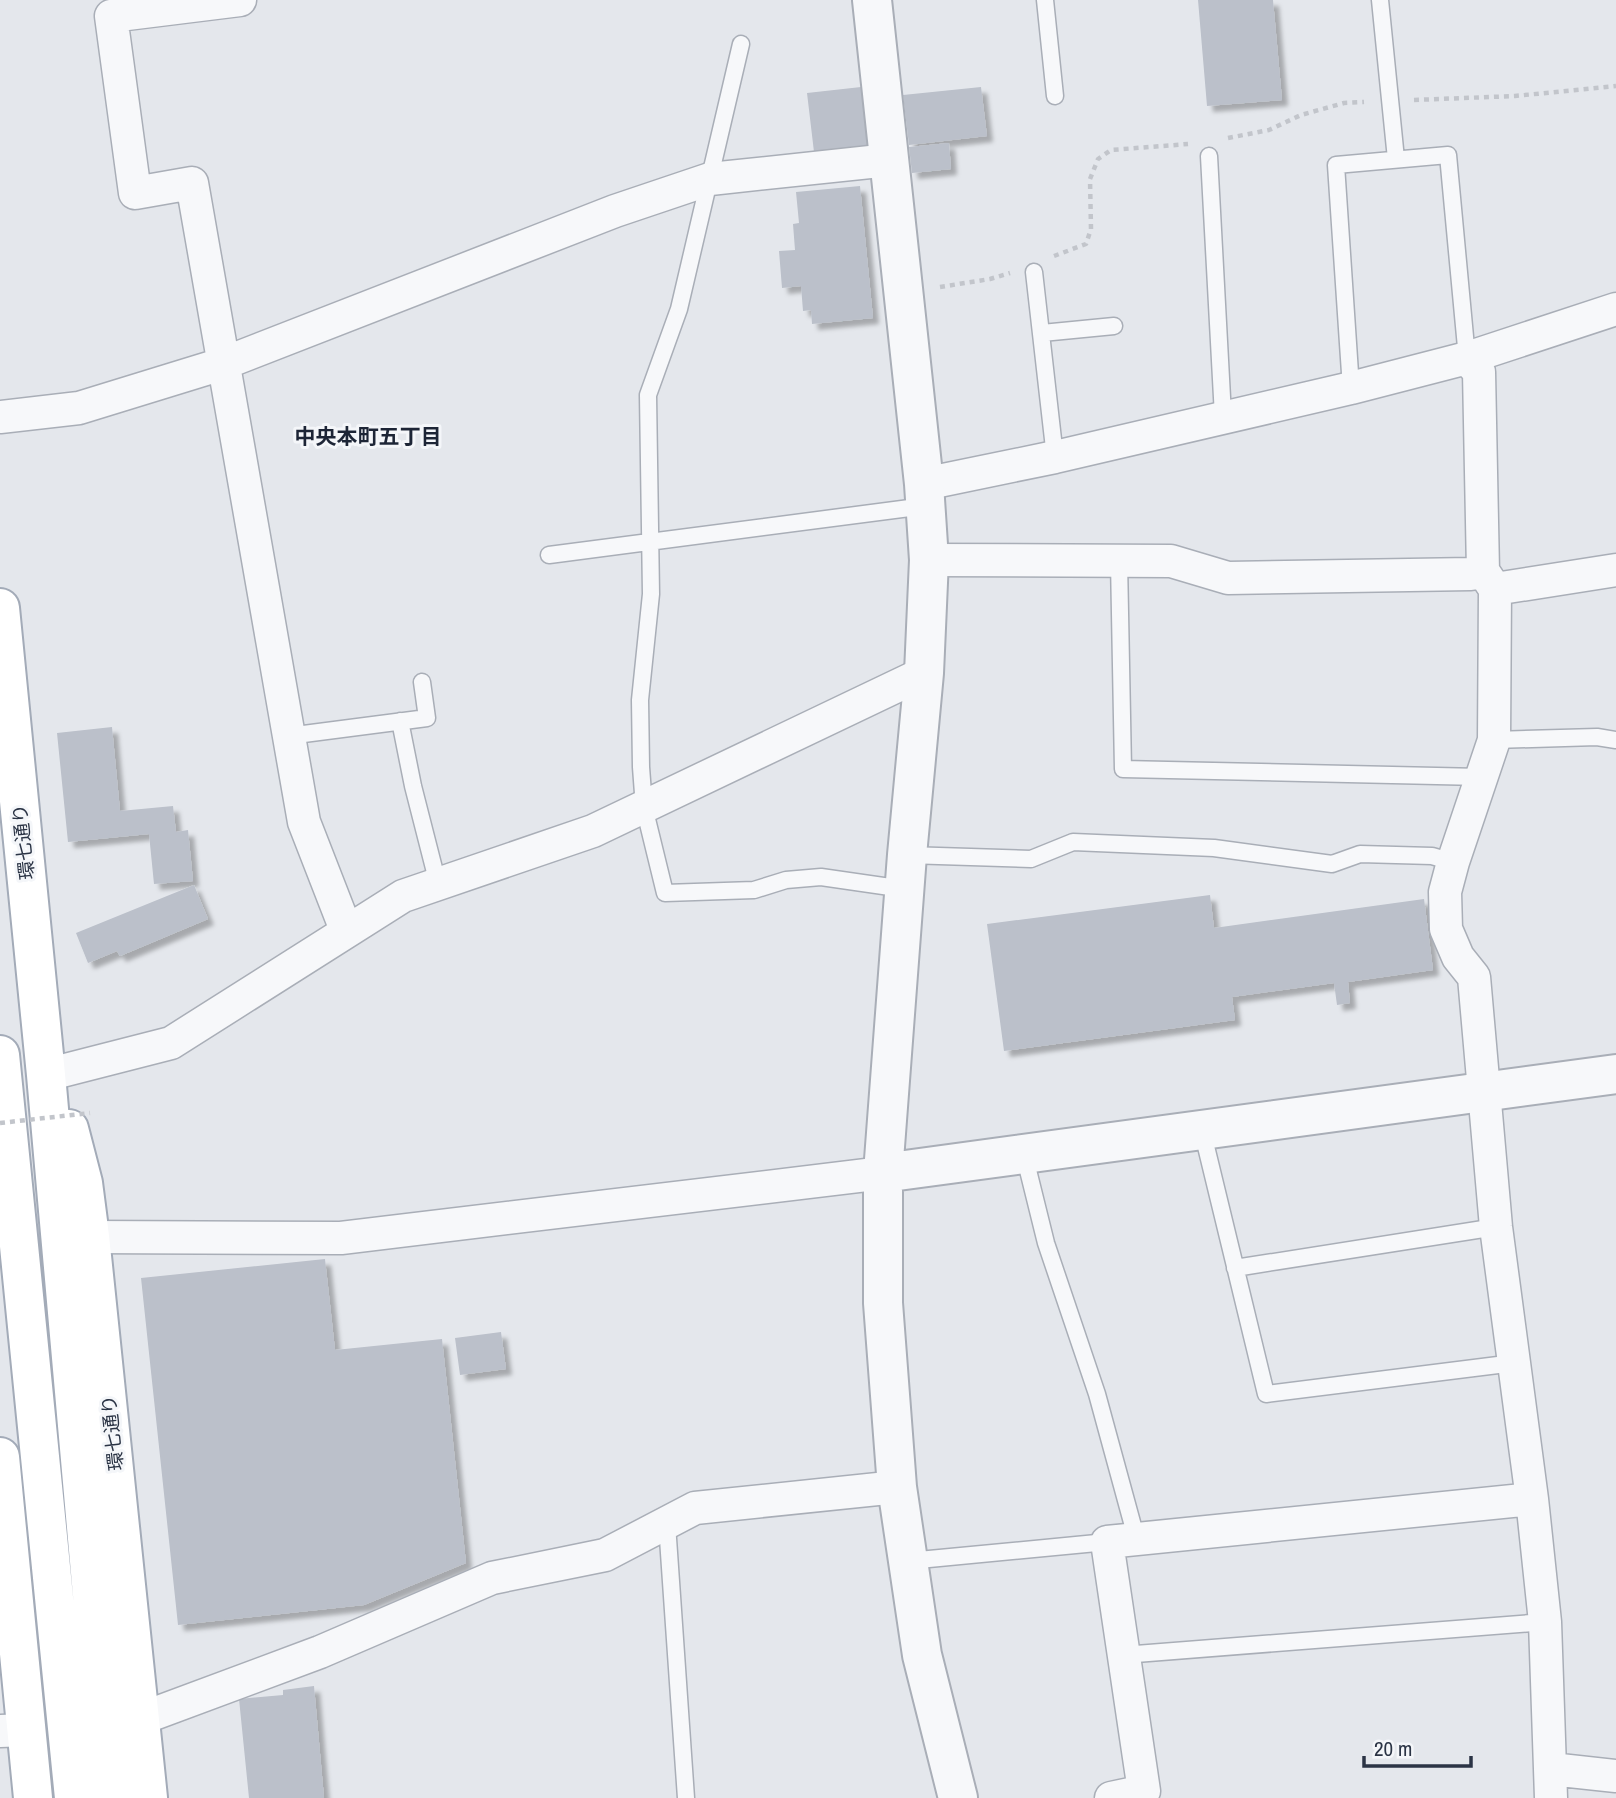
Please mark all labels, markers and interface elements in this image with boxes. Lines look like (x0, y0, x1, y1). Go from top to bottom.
district label: 中央本町五丁目 (295, 422, 442, 451)
street label: 環七通り (6, 803, 40, 881)
street label: 環七通り (95, 1394, 129, 1472)
scale bar (1364, 1724, 1471, 1768)
text: 20 m (1374, 1734, 1412, 1763)

